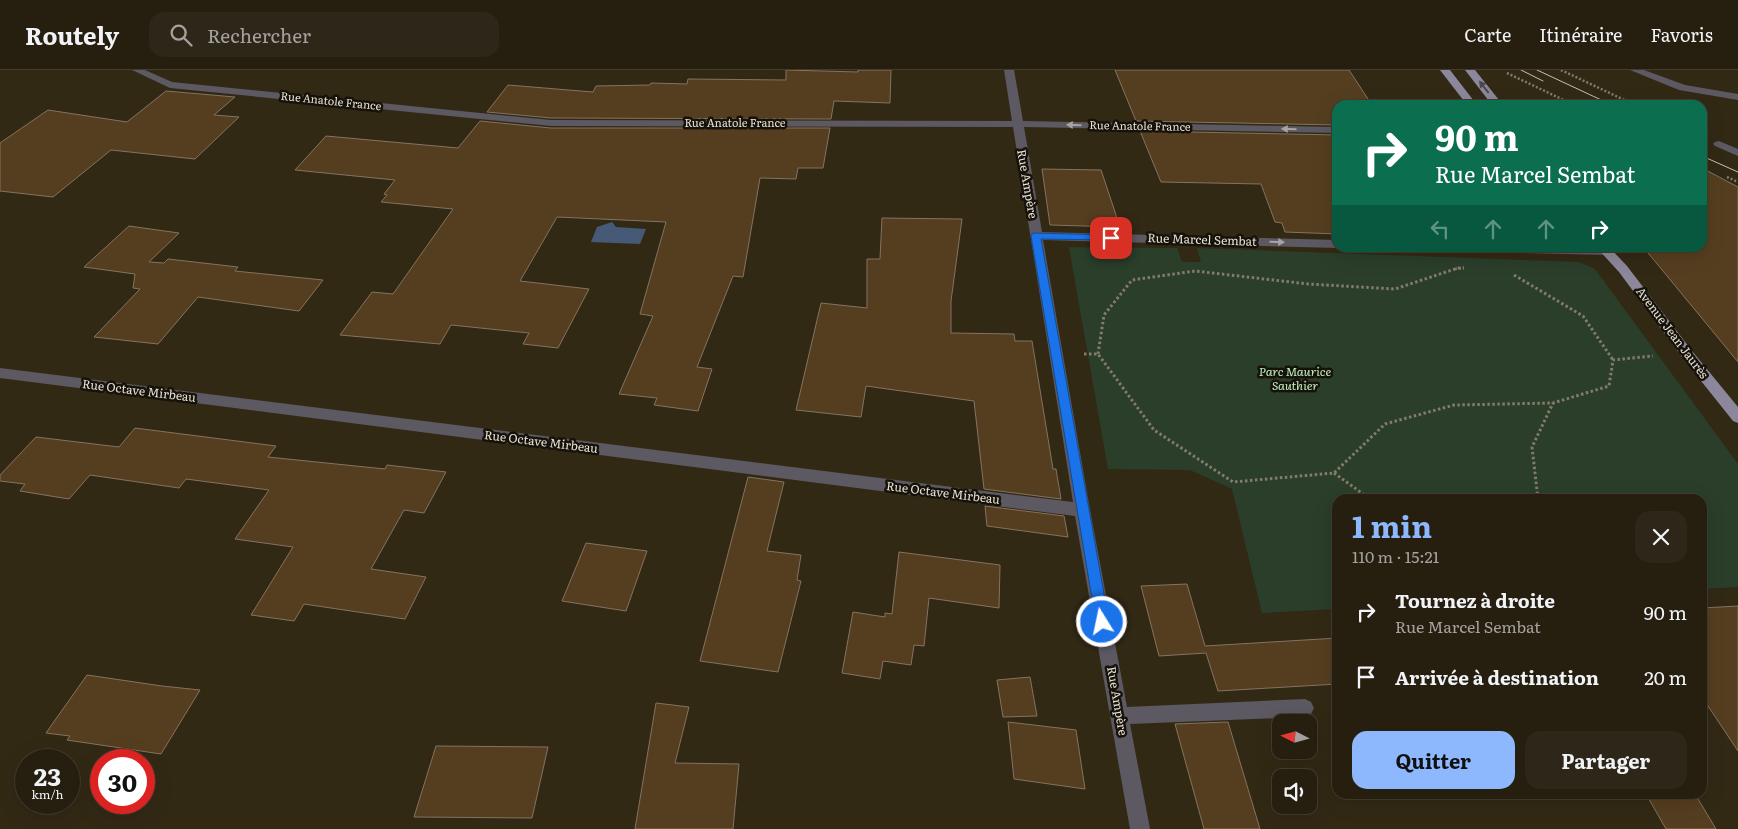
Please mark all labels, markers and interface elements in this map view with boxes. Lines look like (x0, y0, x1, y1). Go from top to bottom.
search box (149, 12, 499, 57)
text: Routely (25, 17, 119, 52)
icon: search (167, 21, 195, 49)
text: Rechercher (207, 21, 311, 49)
text: Carte (1464, 21, 1511, 48)
text: Itinéraire (1539, 21, 1622, 48)
text: Favoris (1650, 21, 1713, 48)
one-way arrow (1479, 81, 1489, 94)
street label: Rue Anatole France (280, 87, 383, 113)
text: 90 m (1435, 110, 1519, 162)
street label: Rue Anatole France (684, 114, 786, 130)
street label: Rue Anatole France (1089, 116, 1191, 134)
icon: right (1352, 120, 1417, 185)
one-way arrow (1066, 121, 1082, 129)
one-way arrow (1281, 125, 1297, 133)
street label: Rue Ampère (1013, 148, 1043, 220)
text: Rue Marcel Sembat (1435, 157, 1635, 190)
icon: left (1426, 215, 1454, 243)
icon: ahead (1479, 215, 1507, 243)
icon: ahead (1532, 215, 1560, 243)
icon: right (1585, 215, 1613, 243)
pin (1090, 217, 1132, 259)
icon: arrive (1097, 224, 1125, 252)
street label: Rue Marcel Sembat (1147, 228, 1257, 250)
one-way arrow (1269, 238, 1285, 246)
street label: Avenue Jean Jaurès (1632, 283, 1714, 382)
park label: Parc Maurice Sauthier (1259, 362, 1332, 394)
street label: Rue Octave Mirbeau (81, 374, 197, 406)
street label: Rue Octave Mirbeau (483, 425, 599, 457)
street label: Rue Octave Mirbeau (885, 476, 1001, 508)
text: 1 min (1352, 503, 1432, 547)
button: close (1635, 511, 1687, 563)
text: 110 m · 15:21 (1352, 544, 1439, 568)
text: Tournez à droite (1395, 586, 1555, 614)
position arrow (1075, 595, 1127, 647)
icon: right (1352, 598, 1380, 626)
text: 90 m (1644, 598, 1687, 626)
text: Rue Marcel Sembat (1395, 614, 1541, 638)
icon: arrive (1352, 663, 1380, 691)
text: Arrivée à destination (1395, 663, 1599, 691)
text: 20 m (1644, 663, 1687, 691)
street label: Rue Ampère (1103, 665, 1133, 737)
north arrow (1272, 714, 1318, 759)
map controls (1272, 714, 1317, 814)
button: Quitter (1352, 731, 1515, 789)
button: Partager (1525, 731, 1687, 789)
speed limit sign: 30 (90, 749, 155, 814)
text: 23 (34, 757, 61, 794)
button: sound (1272, 769, 1317, 814)
text: km/h (32, 785, 63, 803)

